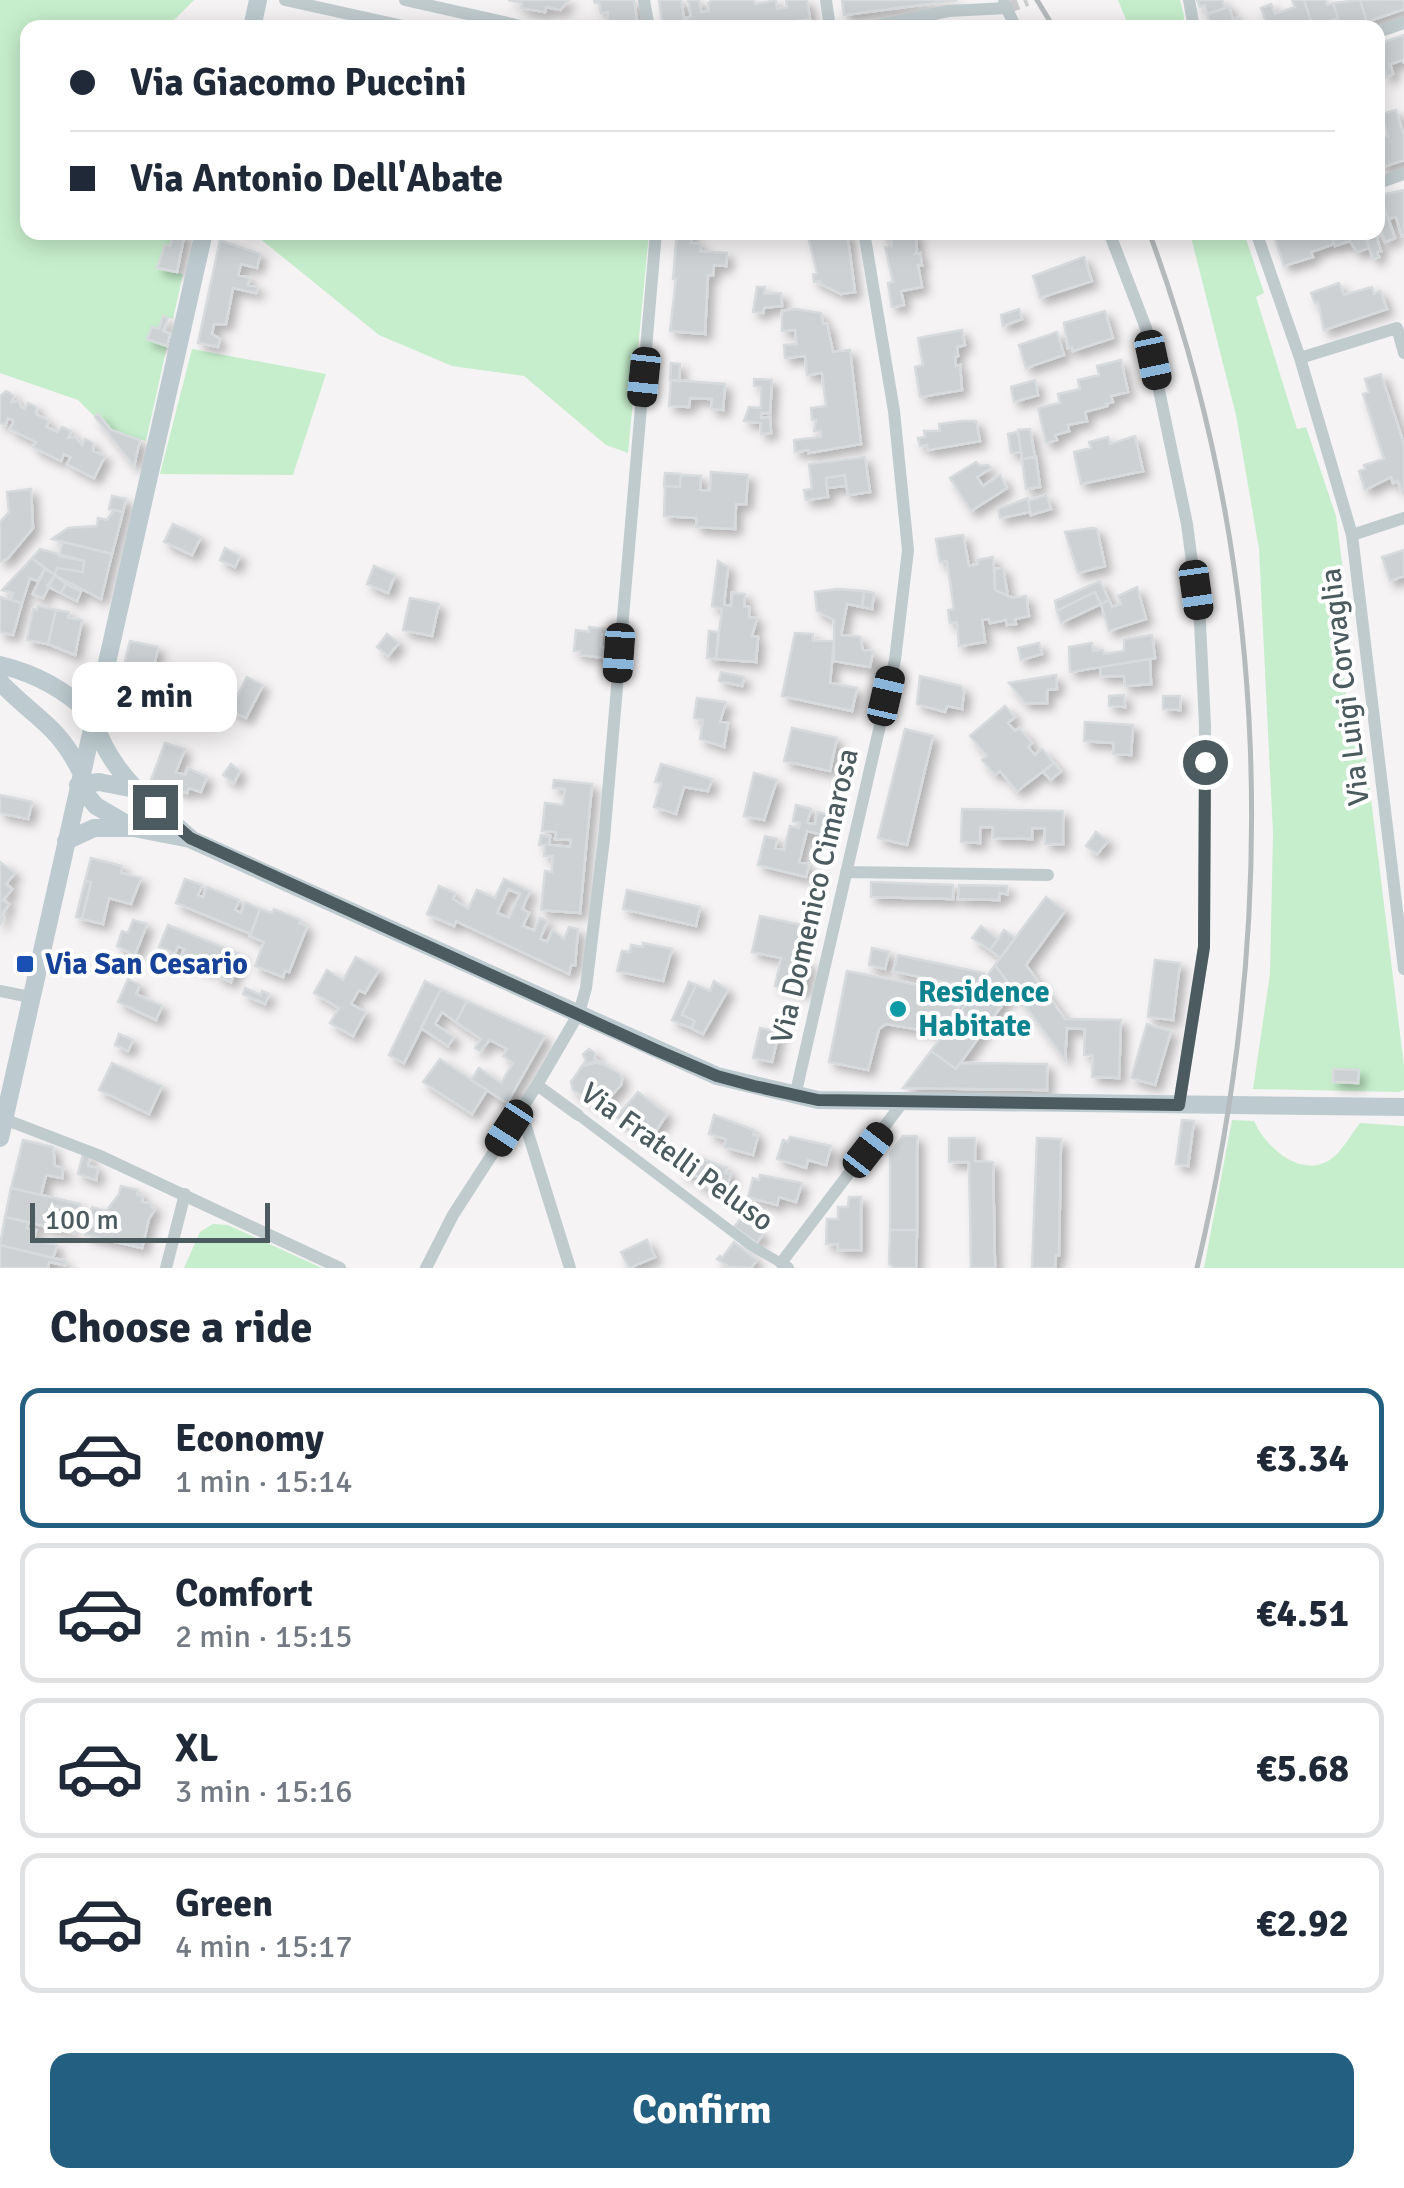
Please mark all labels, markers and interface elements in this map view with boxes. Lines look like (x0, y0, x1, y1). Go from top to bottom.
text: Via Giacomo Puccini (130, 59, 467, 106)
text: Via Antonio Dell'Abate (130, 155, 503, 202)
car (1132, 328, 1174, 392)
car (626, 346, 662, 408)
car (1177, 558, 1215, 622)
street label: Via Luigi Corvaglia (1312, 566, 1378, 808)
car (602, 622, 636, 684)
callout: 2 min (72, 662, 238, 732)
car (865, 663, 907, 729)
text: 2 min (116, 677, 193, 716)
route start (1183, 740, 1228, 785)
street label: Via Domenico Cimarosa (763, 745, 867, 1047)
route end (133, 785, 178, 830)
place label: Via San Cesario (45, 946, 248, 983)
marker: Via San Cesario (14, 953, 36, 975)
place label: Residence Habitate (918, 974, 1050, 1045)
marker: Residence Habitate (887, 998, 909, 1020)
street label: Via Fratelli Peluso (573, 1074, 781, 1240)
car (480, 1095, 538, 1161)
car (838, 1117, 898, 1183)
scale bar (30, 1198, 270, 1242)
text: 100 m (45, 1203, 119, 1237)
text: Choose a ride (50, 1300, 313, 1355)
icon: car (55, 1413, 145, 1503)
text: Economy (175, 1415, 324, 1462)
text: €3.34 (1256, 1435, 1349, 1482)
text: 1 min · 15:14 (175, 1462, 353, 1501)
icon: car (55, 1568, 145, 1658)
text: Comfort (175, 1570, 313, 1617)
text: €4.51 (1256, 1590, 1349, 1637)
text: 2 min · 15:15 (175, 1617, 353, 1656)
icon: car (55, 1723, 145, 1813)
text: XL (175, 1725, 218, 1772)
text: €5.68 (1256, 1745, 1349, 1792)
text: 3 min · 15:16 (175, 1772, 353, 1811)
icon: car (55, 1878, 145, 1968)
text: Green (175, 1880, 273, 1927)
text: €2.92 (1256, 1900, 1349, 1947)
text: 4 min · 15:17 (175, 1927, 353, 1966)
button: Confirm (50, 2053, 1354, 2168)

